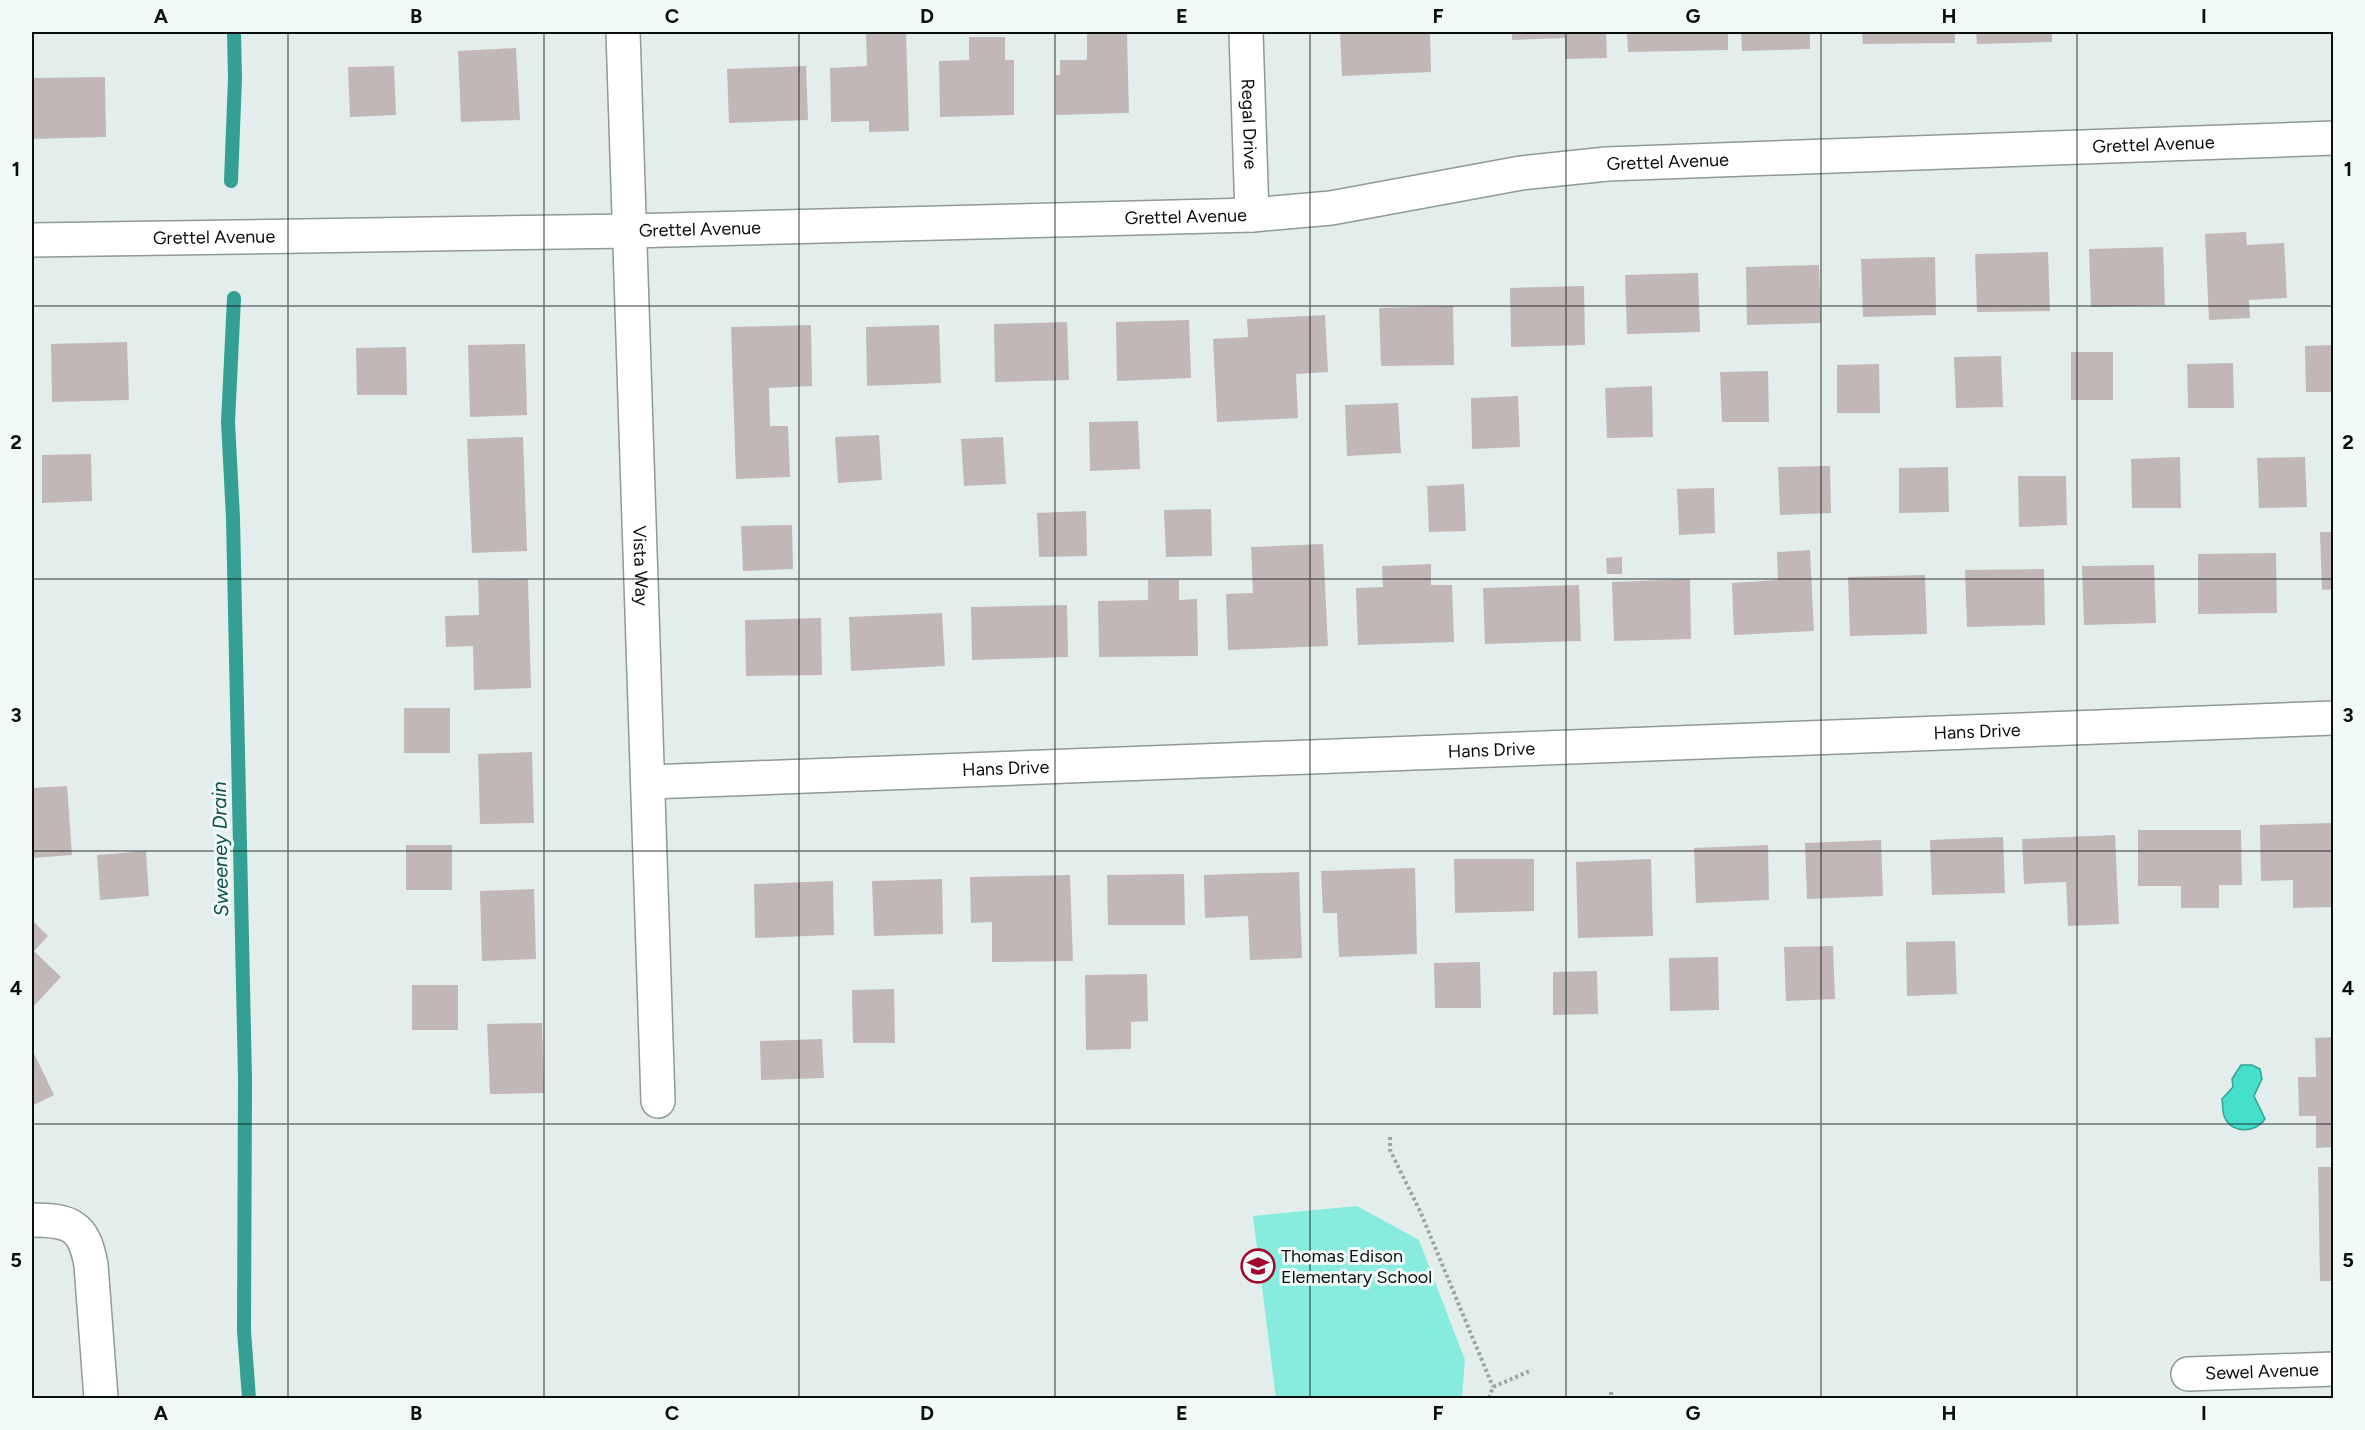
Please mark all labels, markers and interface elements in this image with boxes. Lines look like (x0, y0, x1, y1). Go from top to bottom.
text: A (154, 4, 169, 28)
text: B (410, 4, 422, 28)
text: C (665, 4, 679, 28)
text: D (920, 4, 934, 28)
text: E (1176, 4, 1188, 28)
text: F (1432, 4, 1444, 28)
text: G (1686, 4, 1701, 28)
text: H (1942, 4, 1957, 28)
text: I (2201, 4, 2207, 28)
street label: Regal Drive (1237, 78, 1262, 170)
street label: Grettel Avenue (2092, 131, 2215, 158)
street label: Grettel Avenue (1606, 149, 1729, 175)
text: 1 (12, 157, 20, 181)
text: 1 (2344, 157, 2352, 181)
street label: Grettel Avenue (1124, 204, 1247, 229)
street label: Grettel Avenue (638, 217, 762, 242)
street label: Grettel Avenue (153, 225, 275, 249)
text: 2 (10, 430, 22, 454)
text: 2 (2342, 430, 2354, 454)
street label: Vista Way (628, 525, 653, 607)
text: 3 (10, 703, 22, 727)
text: 3 (2342, 703, 2354, 727)
street label: Hans Drive (1933, 719, 2021, 744)
street label: Hans Drive (1447, 737, 1536, 763)
street label: Hans Drive (962, 756, 1050, 781)
water label: Sweeney Drain (207, 781, 233, 917)
text: 4 (10, 976, 23, 1000)
text: 4 (2342, 976, 2355, 1000)
place label: Thomas Edison Elementary School (1281, 1245, 1432, 1288)
text: 5 (10, 1248, 22, 1272)
school or university icon: Thomas Edison Elementary School (1240, 1248, 1276, 1284)
text: 5 (2342, 1248, 2354, 1272)
street label: Sewel Avenue (2205, 1359, 2319, 1384)
text: A (154, 1401, 169, 1425)
text: B (410, 1401, 422, 1425)
text: C (665, 1401, 679, 1425)
text: D (920, 1401, 934, 1425)
text: E (1176, 1401, 1188, 1425)
text: F (1432, 1401, 1444, 1425)
text: G (1686, 1401, 1701, 1425)
text: H (1942, 1401, 1957, 1425)
text: I (2201, 1401, 2207, 1425)

